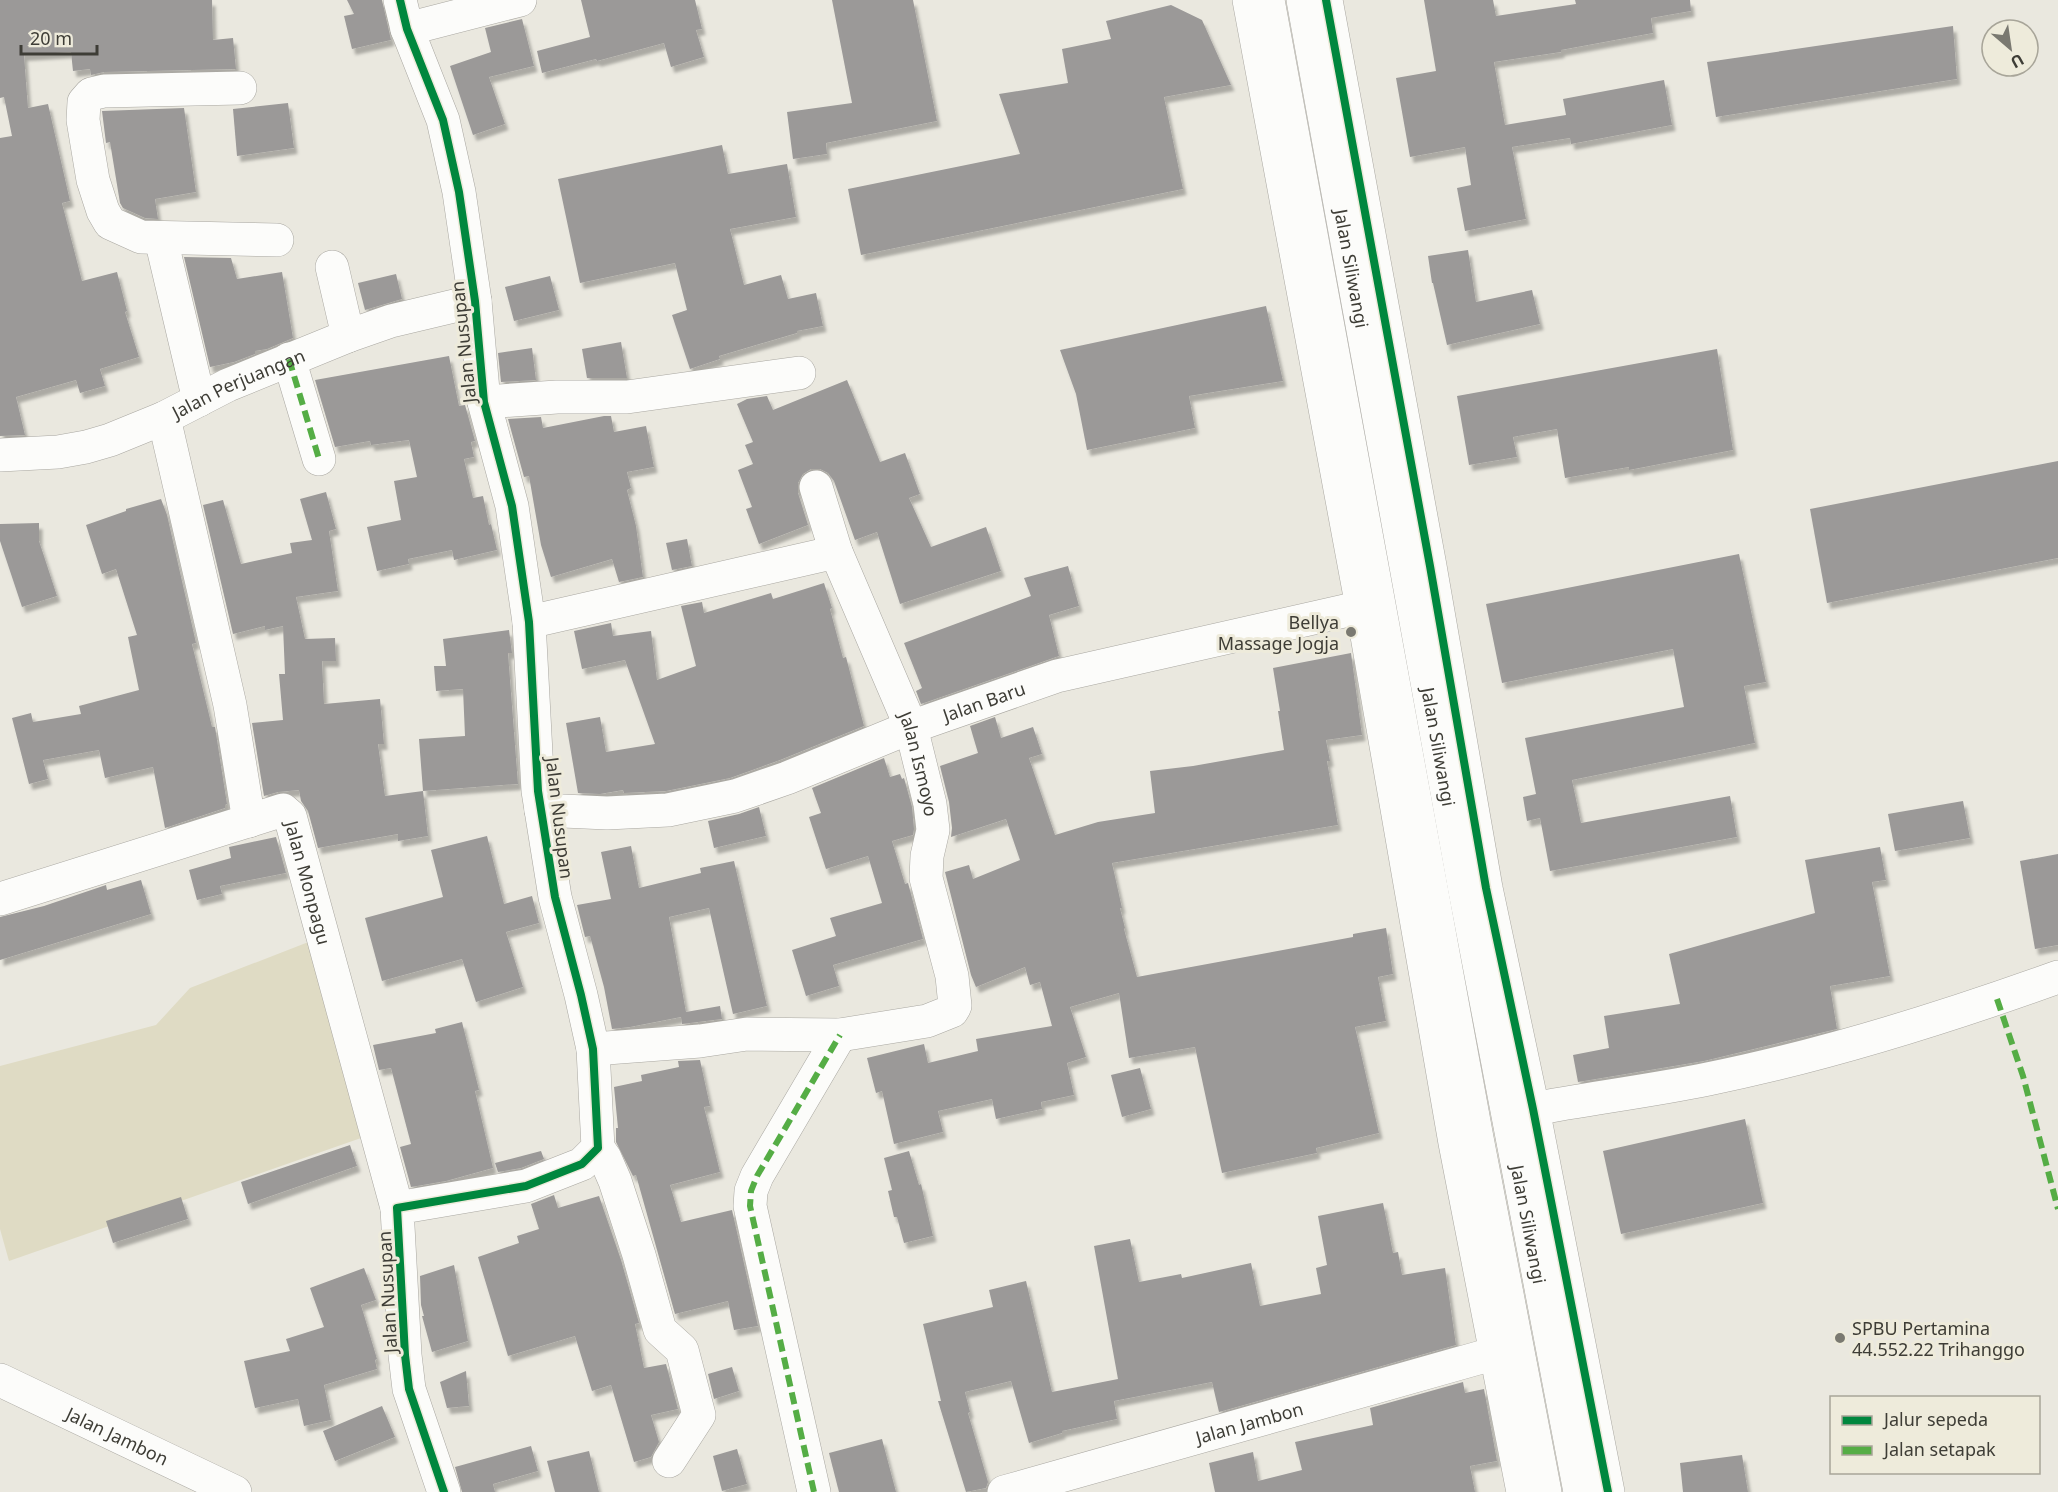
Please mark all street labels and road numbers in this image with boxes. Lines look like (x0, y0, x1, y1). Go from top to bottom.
street label: Jalan Siliwangi (1329, 205, 1374, 330)
street label: Jalan Nusupan (445, 280, 482, 406)
street label: Jalan Perjuangan (166, 343, 308, 425)
street label: Jalan Baru (938, 676, 1029, 728)
street label: Jalan Siliwangi (1416, 683, 1461, 808)
street label: Jalan Ismoyo (893, 706, 943, 818)
street label: Jalan Nusupan (540, 754, 579, 880)
street label: Jalan Monpagu (279, 816, 337, 947)
street label: Jalan Siliwangi (1505, 1161, 1552, 1286)
street label: Jalan Nusupan (372, 1230, 402, 1356)
street label: Jalan Jambon (1191, 1396, 1306, 1450)
street label: Jalan Jambon (60, 1400, 172, 1471)

